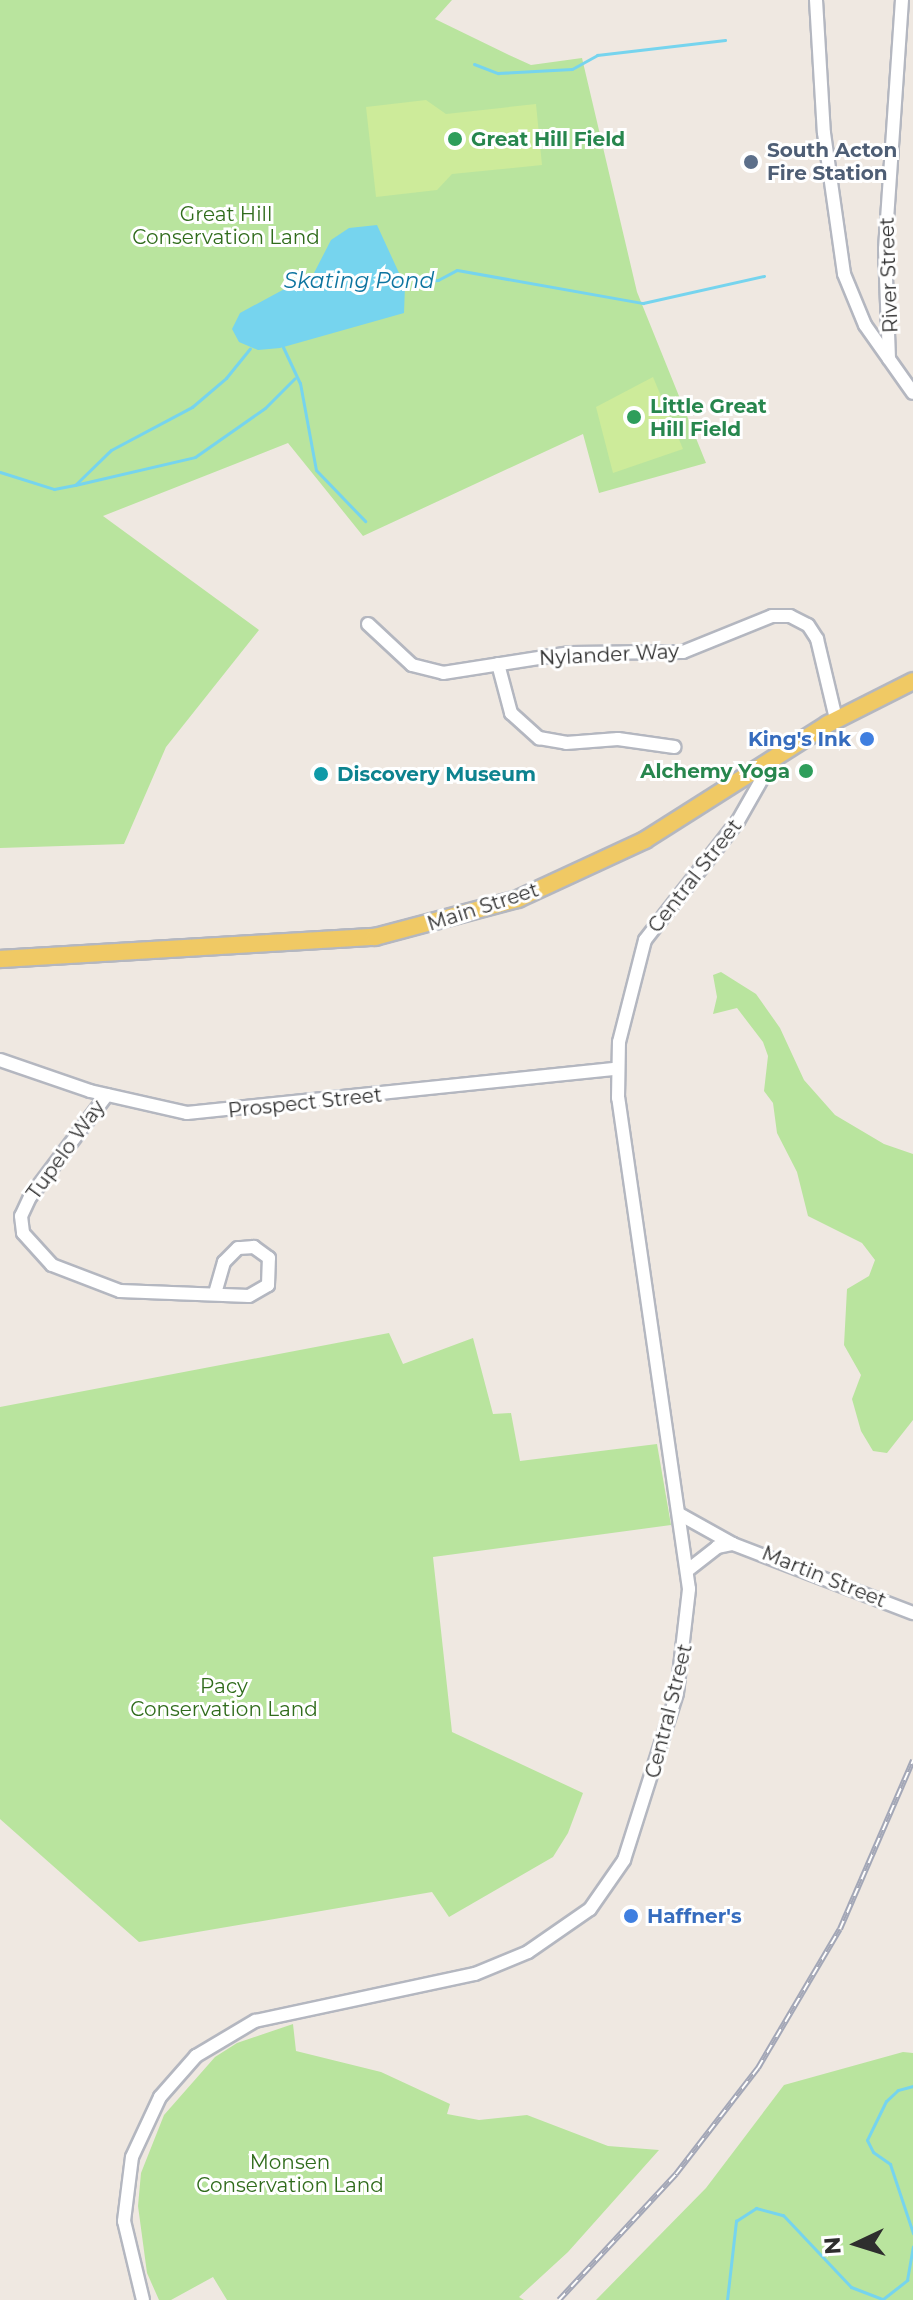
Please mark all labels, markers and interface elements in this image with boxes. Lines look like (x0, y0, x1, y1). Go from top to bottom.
place label: Great Hill Field (471, 127, 625, 151)
marker: Great Hill Field (446, 130, 464, 148)
place label: South Acton Fire Station (767, 138, 897, 185)
marker: South Acton Fire Station (742, 153, 760, 171)
park label: Great Hill Conservation Land (132, 203, 320, 250)
street label: River Street (875, 217, 903, 333)
water label: Skating Pond (284, 268, 434, 294)
place label: Little Great Hill Field (650, 394, 767, 441)
marker: Little Great Hill Field (625, 408, 643, 426)
street label: Nylander Way (538, 639, 680, 671)
place label: King's Ink (748, 727, 851, 751)
marker: King's Ink (858, 730, 876, 748)
place label: Alchemy Yoga (640, 759, 790, 783)
place label: Discovery Museum (337, 762, 536, 786)
marker: Alchemy Yoga (797, 762, 815, 780)
marker: Discovery Museum (312, 765, 330, 783)
street label: Central Street (643, 814, 747, 938)
street label: Main Street (424, 878, 542, 936)
street label: Prospect Street (227, 1083, 383, 1123)
street label: Tupelo Way (22, 1096, 110, 1204)
street label: Martin Street (758, 1541, 890, 1613)
street label: Central Street (641, 1641, 697, 1781)
park label: Pacy Conservation Land (130, 1675, 318, 1722)
place label: Haffner's (647, 1904, 741, 1928)
marker: Haffner's (622, 1907, 640, 1925)
park label: Monsen Conservation Land (196, 2151, 384, 2198)
north arrow (817, 2204, 897, 2284)
text: N (818, 2236, 847, 2256)

